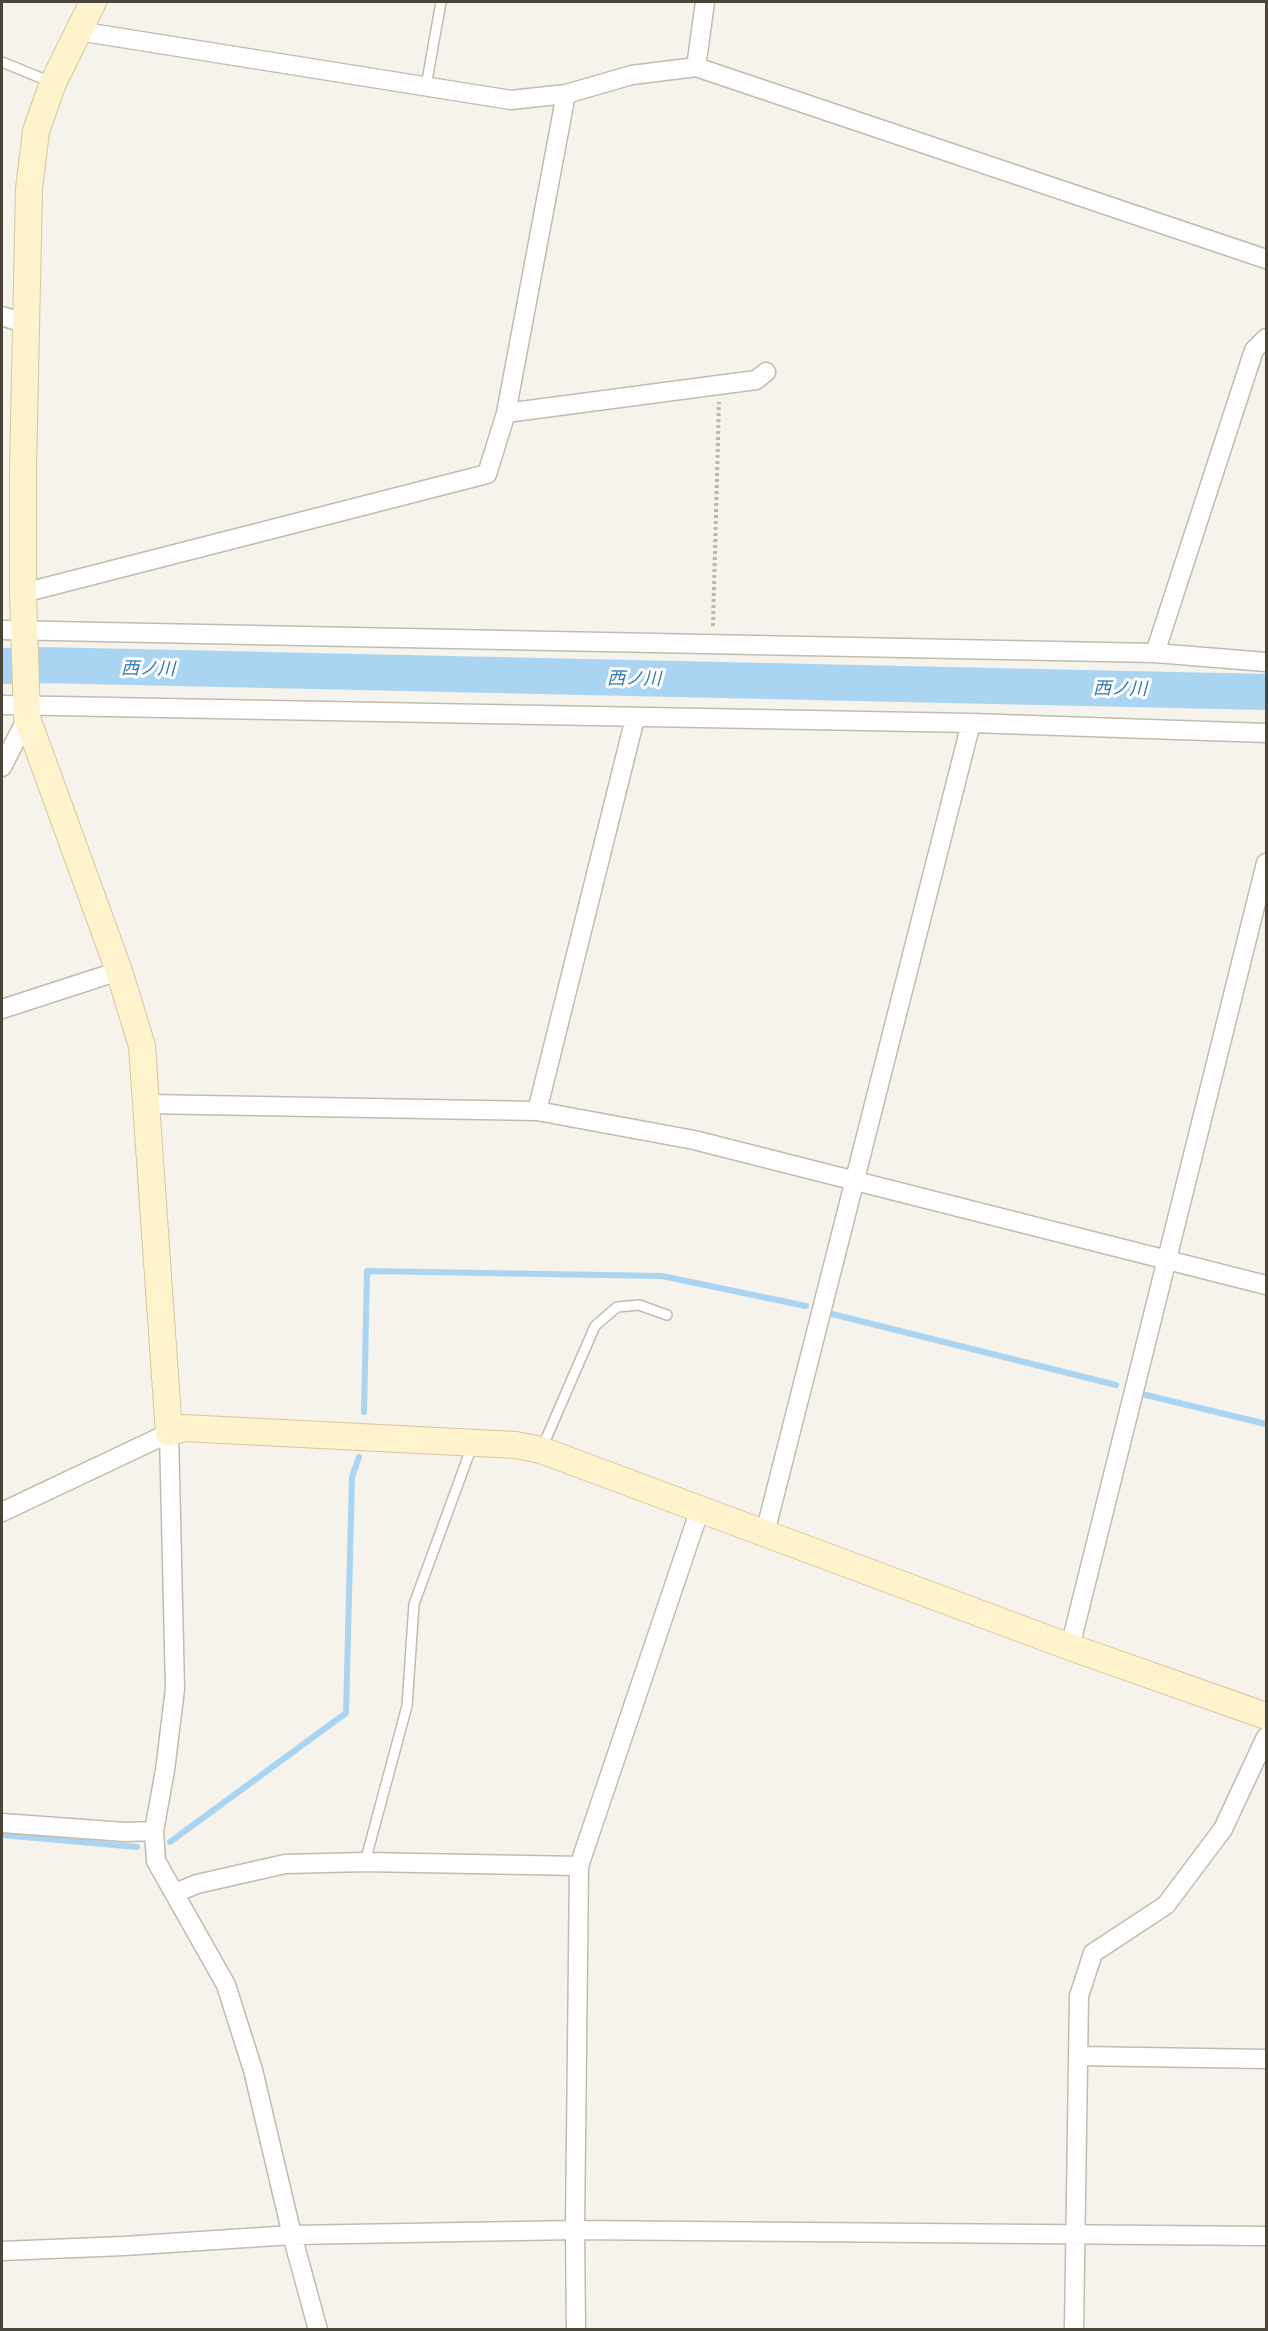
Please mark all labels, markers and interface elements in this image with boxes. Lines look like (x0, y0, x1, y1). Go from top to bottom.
water label: 西ノ川 (121, 658, 175, 680)
water label: 西ノ川 (607, 668, 661, 690)
water label: 西ノ川 (1093, 678, 1147, 700)

